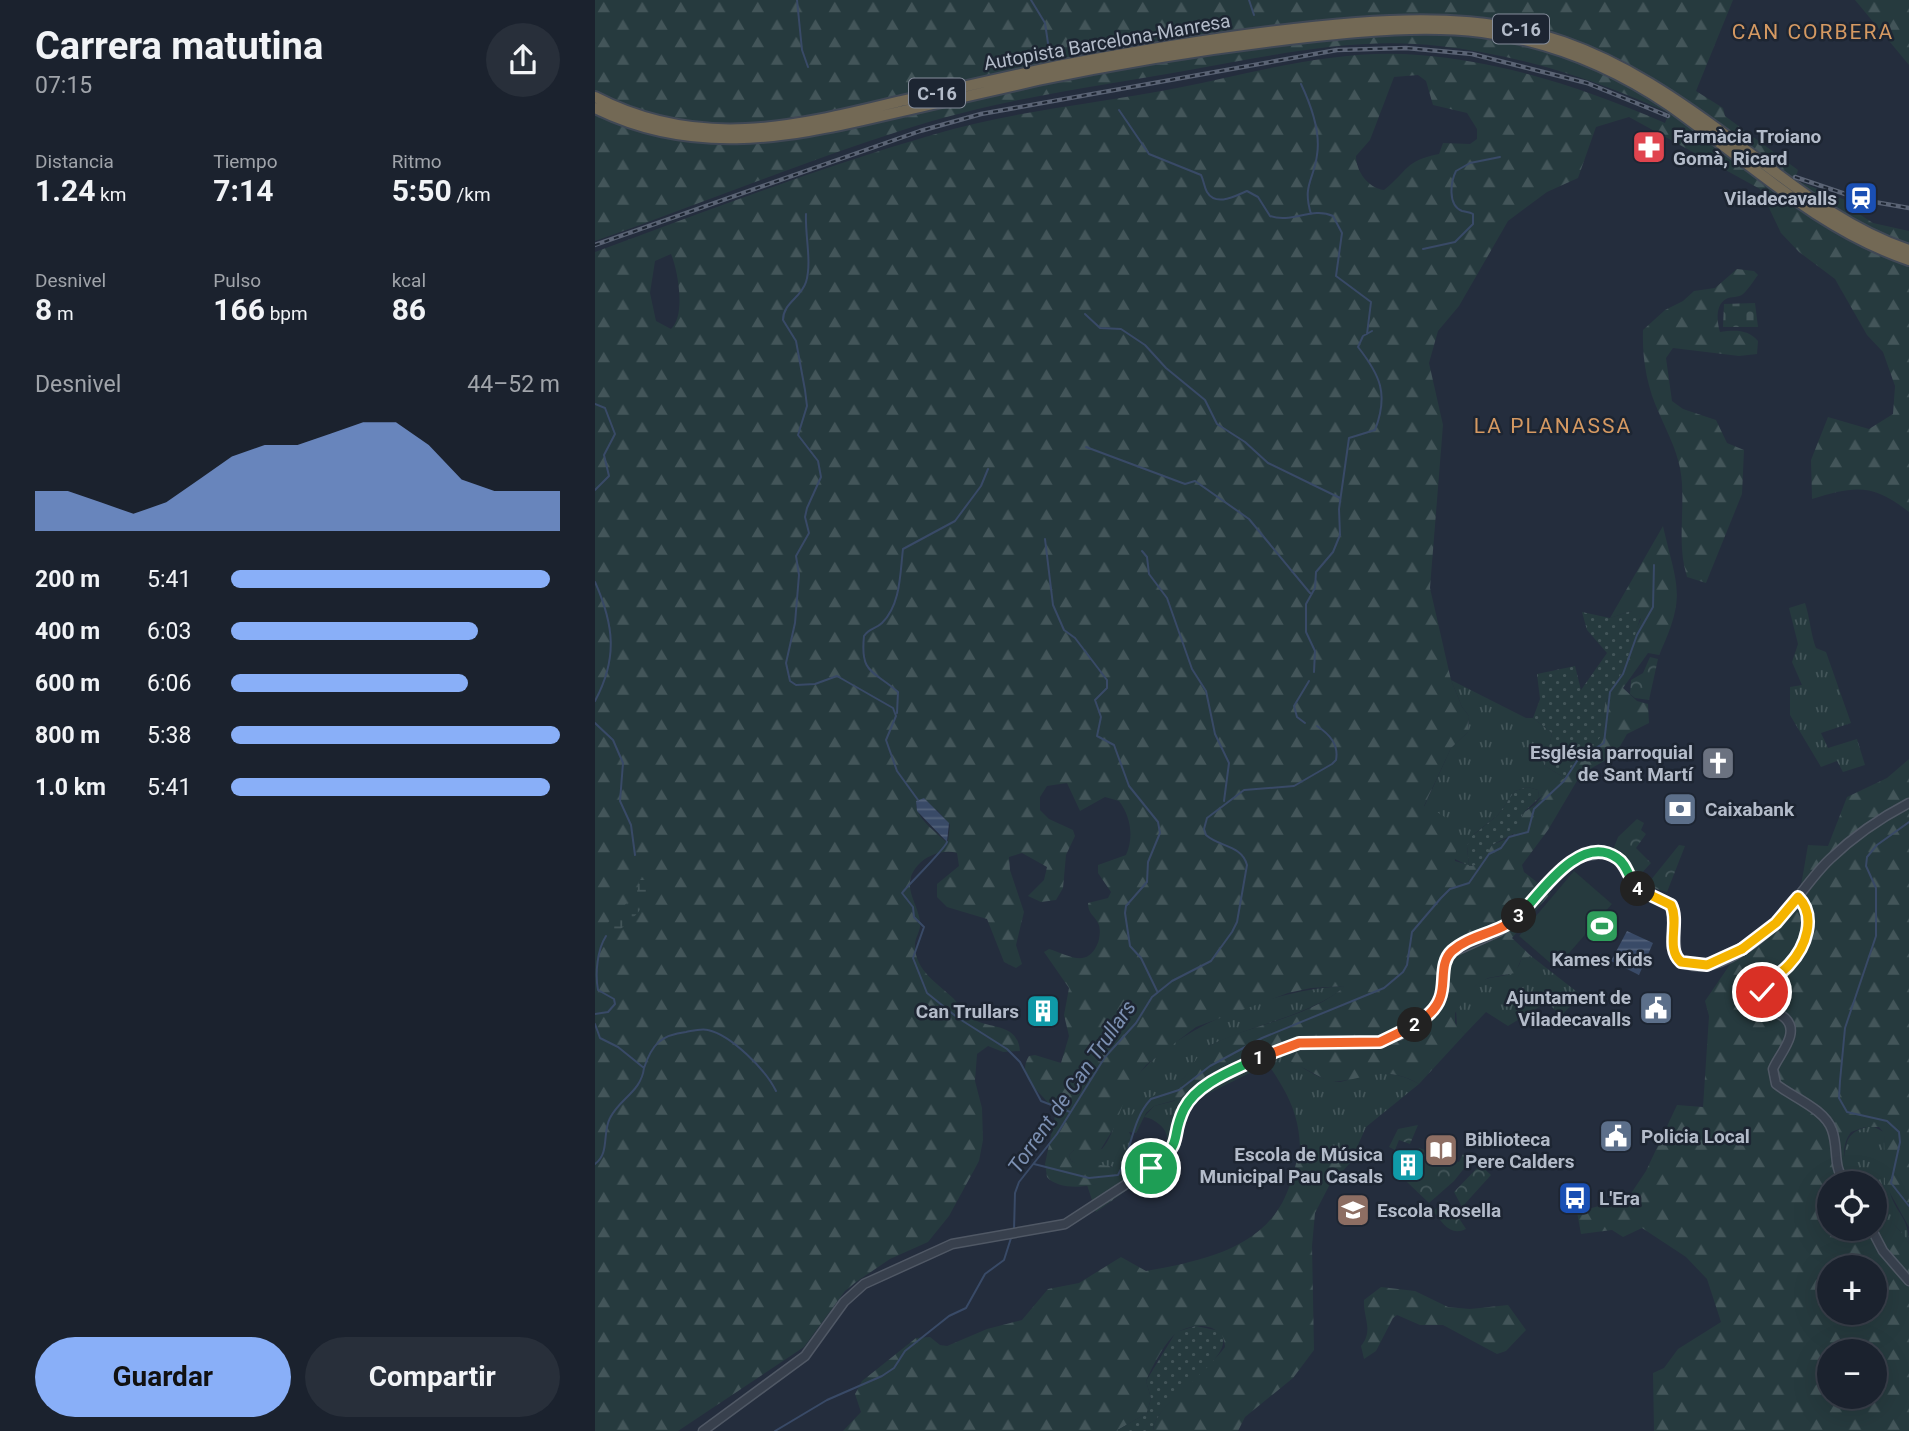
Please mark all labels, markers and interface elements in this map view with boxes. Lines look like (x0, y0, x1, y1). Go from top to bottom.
street label: Autopista Barcelona-Manresa (982, 9, 1232, 75)
road number: C-16 (1493, 15, 1549, 44)
district label: CAN CORBERA (1732, 20, 1894, 44)
button: share (486, 23, 560, 97)
text: Carrera matutina (35, 24, 323, 68)
text: 07:15 (35, 72, 92, 99)
road number: C-16 (909, 78, 965, 108)
place label: Farmàcia Troiano Gomà, Ricard (1673, 125, 1822, 170)
pharmacy icon: Farmàcia Troiano Gomà, Ricard (1630, 128, 1668, 166)
text: Distancia (35, 150, 114, 173)
text: Tiempo (213, 150, 278, 173)
text: Ritmo (392, 150, 442, 173)
text: 1.24 (35, 173, 95, 208)
text: 7:14 (213, 173, 273, 208)
text: 5:50 (392, 173, 452, 208)
station icon: Viladecavalls (1842, 179, 1880, 217)
text: km (95, 183, 126, 206)
text: /km (452, 183, 491, 206)
place label: Viladecavalls (1724, 187, 1837, 210)
text: Desnivel (35, 269, 106, 292)
text: Pulso (213, 269, 261, 292)
text: kcal (392, 269, 426, 292)
text: 8 (35, 292, 52, 327)
text: 166 (213, 292, 265, 327)
text: 86 (392, 292, 426, 327)
text: m (52, 302, 74, 325)
text: bpm (265, 302, 308, 325)
text: Desnivel (35, 371, 121, 398)
text: 44–52 m (467, 371, 560, 398)
district label: LA PLANASSA (1474, 414, 1632, 438)
text: 200 m (35, 566, 100, 593)
text: 5:41 (147, 566, 191, 593)
text: 400 m (35, 618, 100, 645)
text: 6:03 (147, 618, 191, 645)
text: 600 m (35, 670, 100, 697)
text: 6:06 (147, 670, 191, 697)
text: 800 m (35, 722, 100, 749)
text: 5:38 (147, 722, 191, 749)
place label: Església parroquial de Sant Martí (1530, 741, 1695, 786)
church icon: Església parroquial de Sant Martí (1699, 744, 1737, 782)
text: 1.0 km (35, 774, 106, 801)
text: 5:41 (147, 774, 191, 801)
bank icon: Caixabank (1661, 790, 1699, 828)
place label: Caixabank (1705, 798, 1795, 821)
pin: 4 (1621, 872, 1655, 906)
text: 4 (1632, 877, 1643, 900)
pin: 3 (1501, 898, 1537, 934)
text: 3 (1513, 904, 1524, 927)
sports icon: Kames Kids (1583, 907, 1621, 945)
place label: Kames Kids (1551, 948, 1653, 971)
pin (1732, 962, 1792, 1022)
icon: check (1743, 973, 1781, 1011)
place label: Ajuntament de Viladecavalls (1506, 986, 1631, 1031)
public building icon: Ajuntament de Viladecavalls (1637, 989, 1675, 1027)
building icon: Can Trullars (1024, 992, 1062, 1030)
water label: Torrent de Can Trullars (1003, 996, 1141, 1178)
place label: Can Trullars (916, 1000, 1019, 1023)
pin: 2 (1397, 1007, 1433, 1042)
text: 2 (1409, 1013, 1420, 1036)
pin: 1 (1241, 1040, 1277, 1076)
text: 1 (1253, 1046, 1264, 1069)
public building icon: Policia Local (1597, 1117, 1635, 1155)
place label: Policia Local (1641, 1125, 1750, 1148)
place label: Biblioteca Pere Calders (1465, 1128, 1575, 1173)
library icon: Biblioteca Pere Calders (1422, 1131, 1460, 1169)
pin (1121, 1138, 1181, 1198)
place label: Escola de Música Municipal Pau Casals (1200, 1143, 1383, 1188)
building icon: Escola de Música Municipal Pau Casals (1389, 1146, 1427, 1184)
icon: arrive (1132, 1149, 1170, 1187)
map controls (1817, 1171, 1887, 1409)
button: locate (1817, 1171, 1887, 1241)
bus stop icon: L'Era (1556, 1179, 1594, 1217)
place label: L'Era (1599, 1187, 1640, 1210)
school or university icon: Escola Rosella (1334, 1191, 1372, 1229)
place label: Escola Rosella (1377, 1199, 1501, 1222)
button: + (1817, 1255, 1887, 1325)
button: Guardar (35, 1337, 291, 1417)
button: Compartir (305, 1337, 560, 1417)
button: − (1817, 1339, 1887, 1409)

